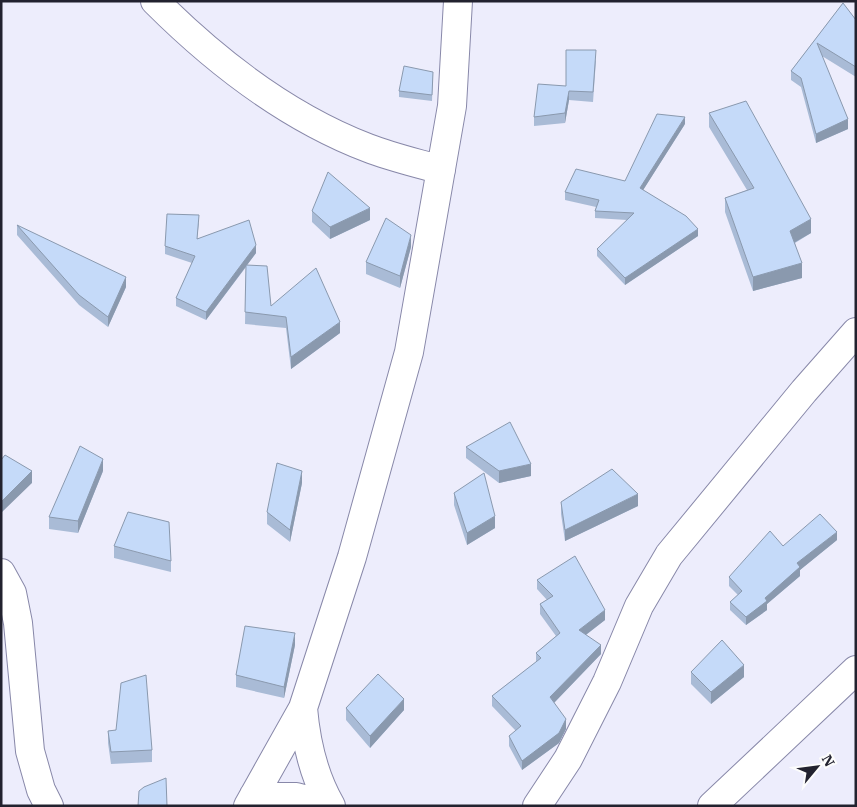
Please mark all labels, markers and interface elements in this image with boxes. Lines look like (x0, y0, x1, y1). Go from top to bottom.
north arrow (792, 742, 842, 792)
text: N (818, 751, 839, 770)

